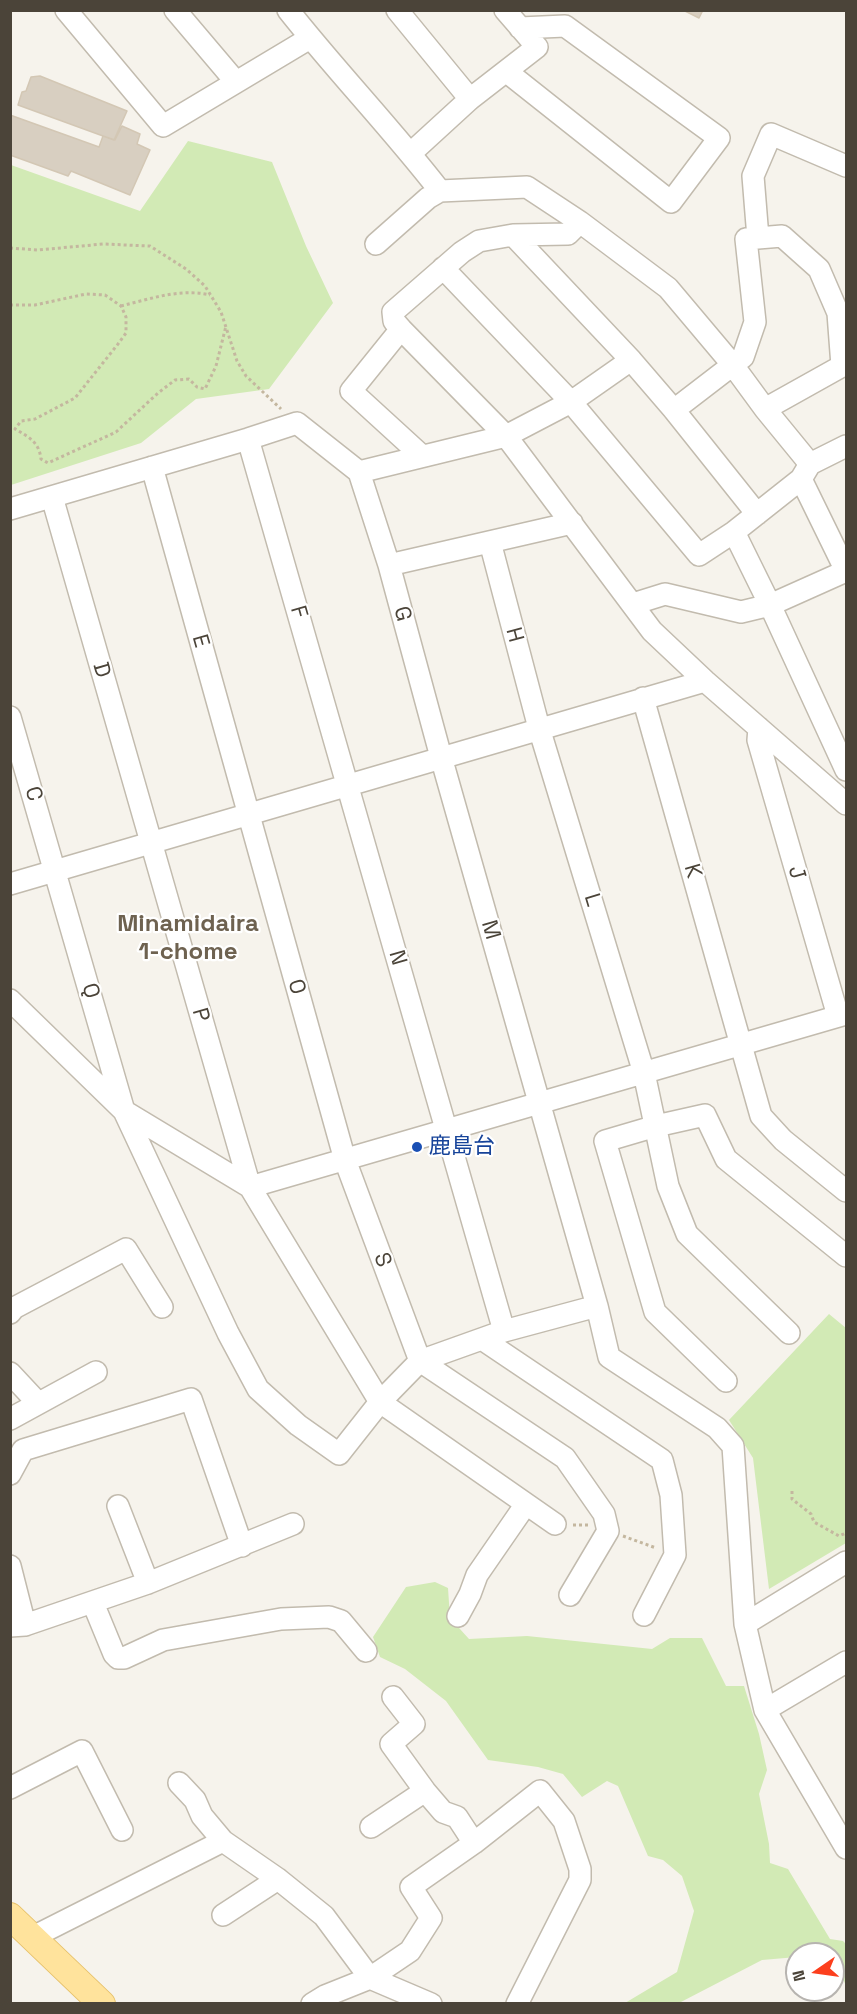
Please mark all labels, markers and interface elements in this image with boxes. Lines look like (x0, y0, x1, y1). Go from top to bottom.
street label: F (284, 603, 312, 621)
street label: G (387, 604, 417, 624)
street label: H (499, 625, 529, 645)
street label: E (186, 631, 214, 651)
street label: D (86, 659, 116, 681)
street label: C (18, 784, 48, 804)
street label: K (677, 861, 707, 881)
street label: J (782, 863, 810, 883)
street label: L (578, 890, 606, 910)
district label: Minamidaira 1-chome (117, 910, 259, 966)
street label: M (475, 917, 505, 943)
street label: N (382, 947, 412, 969)
street label: O (281, 976, 311, 998)
street label: Q (75, 980, 105, 1002)
street label: P (185, 1005, 215, 1025)
place label: 鹿島台 (429, 1134, 495, 1160)
marker: 鹿島台 (410, 1140, 424, 1154)
street label: S (367, 1249, 397, 1271)
north arrow (785, 1942, 845, 2002)
text: N (787, 1968, 810, 1983)

